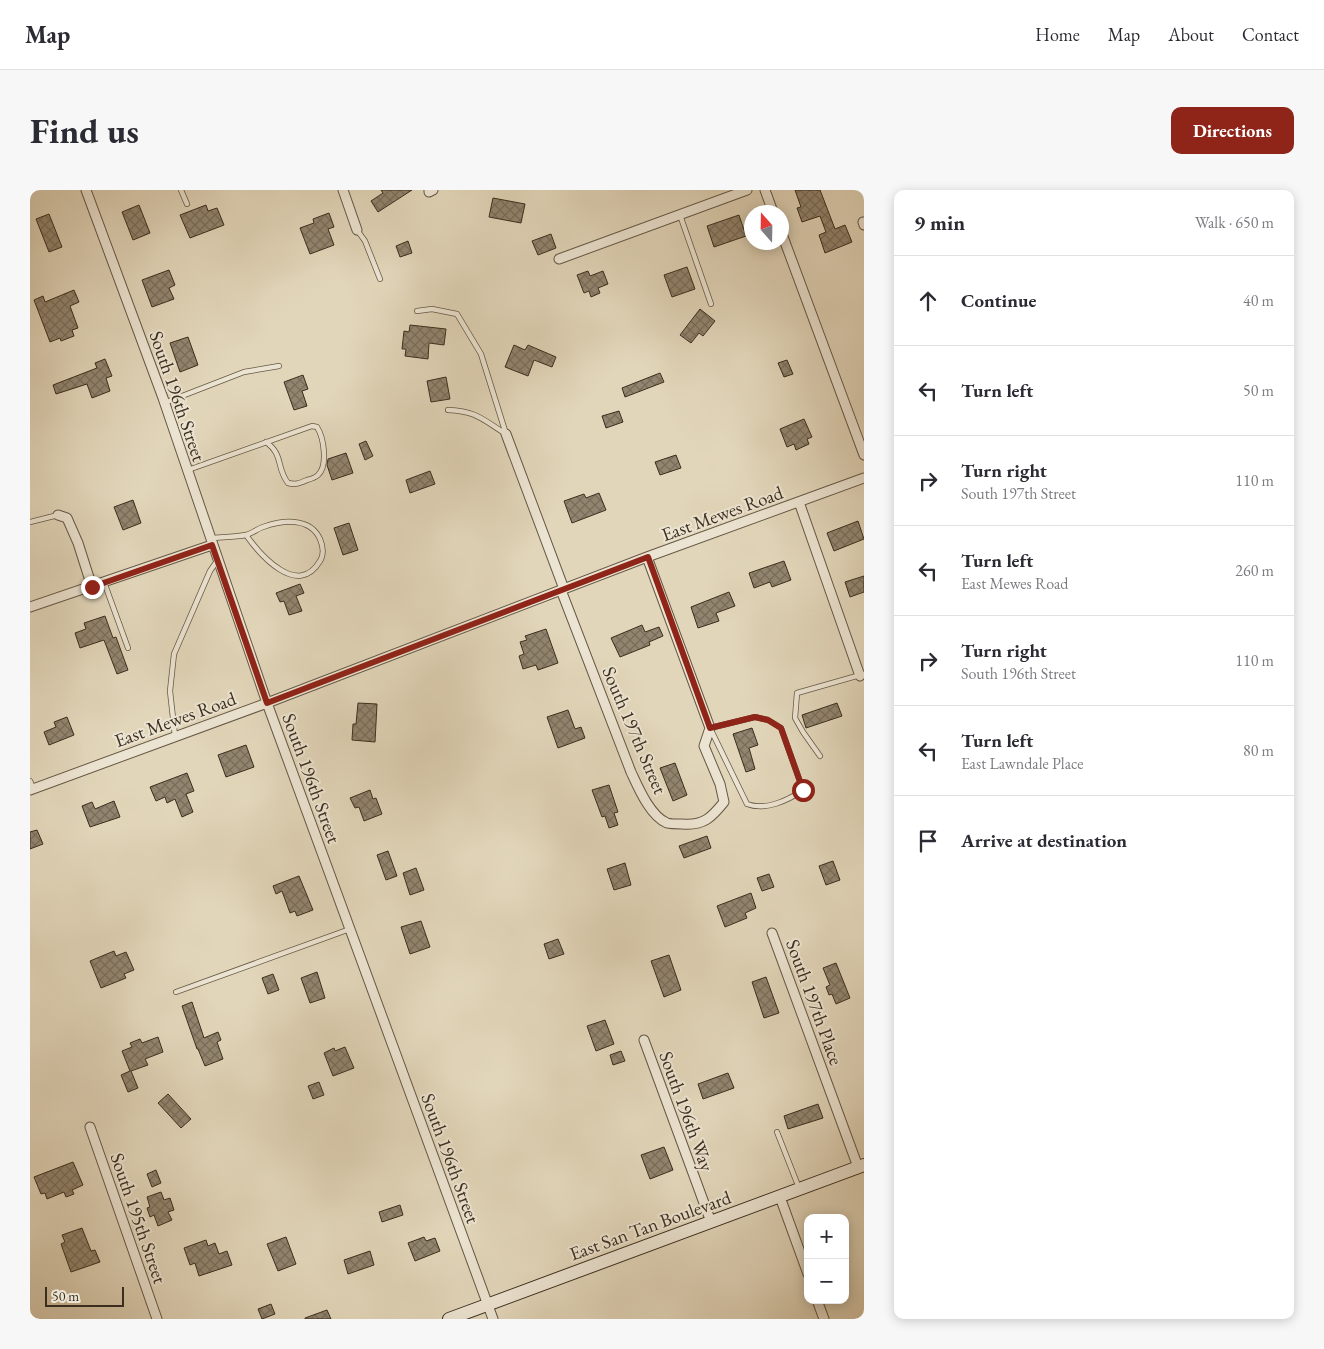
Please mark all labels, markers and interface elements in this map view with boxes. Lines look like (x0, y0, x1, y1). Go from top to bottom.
text: Map (25, 19, 70, 50)
text: Home (1035, 23, 1080, 46)
text: Map (1108, 23, 1140, 46)
text: About (1168, 23, 1214, 46)
text: Contact (1242, 23, 1299, 46)
button: Directions (1171, 107, 1294, 154)
text: Find us (30, 108, 139, 153)
north arrow (744, 205, 789, 250)
text: 9 min (914, 209, 965, 236)
text: Walk · 650 m (1195, 212, 1274, 233)
icon: ahead (914, 287, 942, 315)
text: Continue (961, 288, 1036, 313)
text: 40 m (1243, 290, 1274, 311)
street label: South 196th Street (143, 328, 212, 465)
icon: left (914, 377, 942, 405)
text: Turn left (961, 378, 1033, 403)
text: 50 m (1243, 380, 1274, 401)
text: Turn right (961, 458, 1047, 483)
icon: right (914, 467, 942, 495)
text: 110 m (1235, 470, 1274, 491)
street label: East Mewes Road (658, 480, 787, 547)
text: South 197th Street (961, 483, 1076, 504)
text: Turn left (961, 548, 1033, 573)
icon: left (914, 557, 942, 585)
text: 260 m (1235, 560, 1274, 581)
text: East Mewes Road (961, 573, 1068, 594)
route end (81, 576, 104, 599)
text: Turn right (961, 638, 1047, 663)
icon: right (914, 647, 942, 675)
text: 110 m (1235, 650, 1274, 671)
street label: South 197th Street (596, 663, 673, 798)
text: South 196th Street (961, 663, 1076, 684)
street label: East Mewes Road (111, 686, 240, 753)
street label: South 196th Street (276, 710, 347, 847)
text: Turn left (961, 728, 1033, 753)
icon: left (914, 737, 942, 765)
text: 80 m (1243, 740, 1274, 761)
text: East Lawndale Place (961, 753, 1083, 774)
route start (792, 779, 815, 802)
icon: arrive (914, 827, 942, 855)
text: Arrive at destination (961, 828, 1127, 853)
street label: South 197th Place (780, 936, 849, 1069)
street label: South 196th Way (653, 1048, 720, 1175)
street label: South 196th Street (415, 1090, 486, 1227)
street label: South 195th Street (104, 1150, 173, 1287)
street label: East San Tan Boulevard (566, 1184, 735, 1266)
map controls (804, 1214, 849, 1304)
button: + (804, 1214, 849, 1259)
button: − (804, 1259, 849, 1304)
scale bar (45, 1284, 124, 1307)
text: 50 m (52, 1287, 79, 1305)

